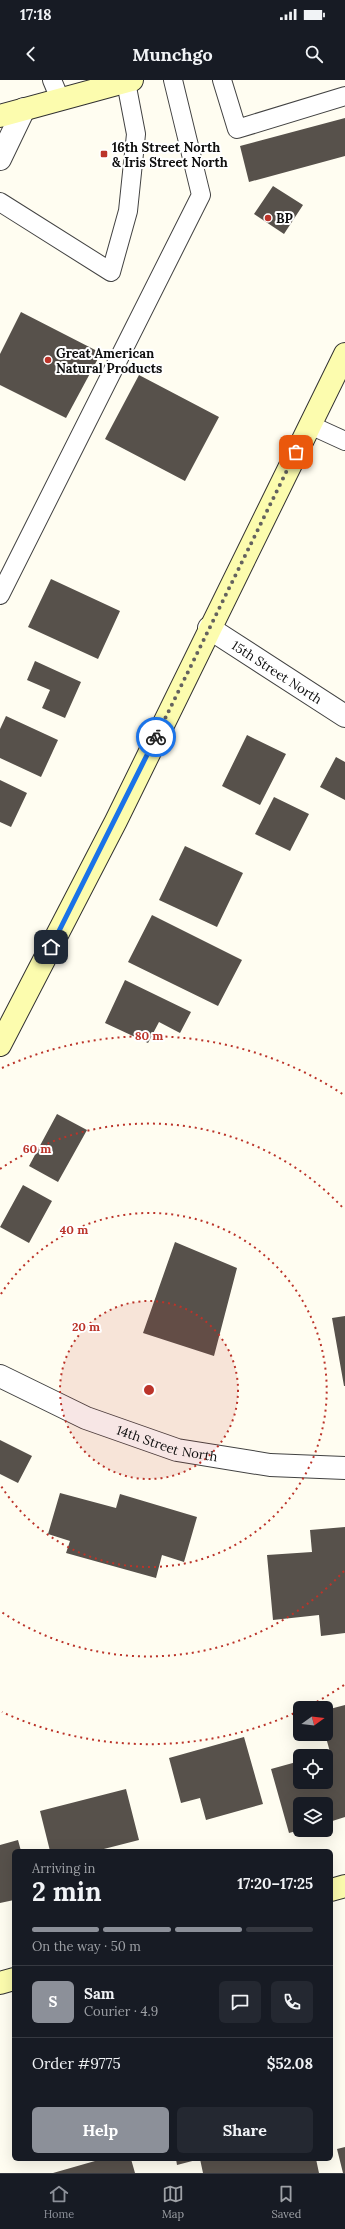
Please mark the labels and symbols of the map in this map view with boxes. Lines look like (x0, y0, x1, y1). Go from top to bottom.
place label: 16th Street North & Iris Street North (112, 139, 228, 171)
marker: 16th Street North & Iris Street North (99, 149, 109, 159)
place label: BP (276, 210, 293, 227)
marker: BP (263, 213, 273, 223)
place label: Great American Natural Products (56, 345, 162, 377)
marker: Great American Natural Products (43, 355, 53, 365)
pin (279, 435, 313, 469)
street label: 15th Street North (229, 637, 326, 708)
courier (136, 717, 176, 757)
pin (34, 930, 68, 964)
text: 80 m (135, 1028, 163, 1043)
text: 60 m (23, 1141, 51, 1156)
text: 40 m (60, 1222, 88, 1237)
text: 20 m (72, 1319, 100, 1334)
centre of rings (142, 1383, 156, 1397)
street label: 14th Street North (114, 1421, 219, 1465)
north arrow (293, 1701, 333, 1741)

